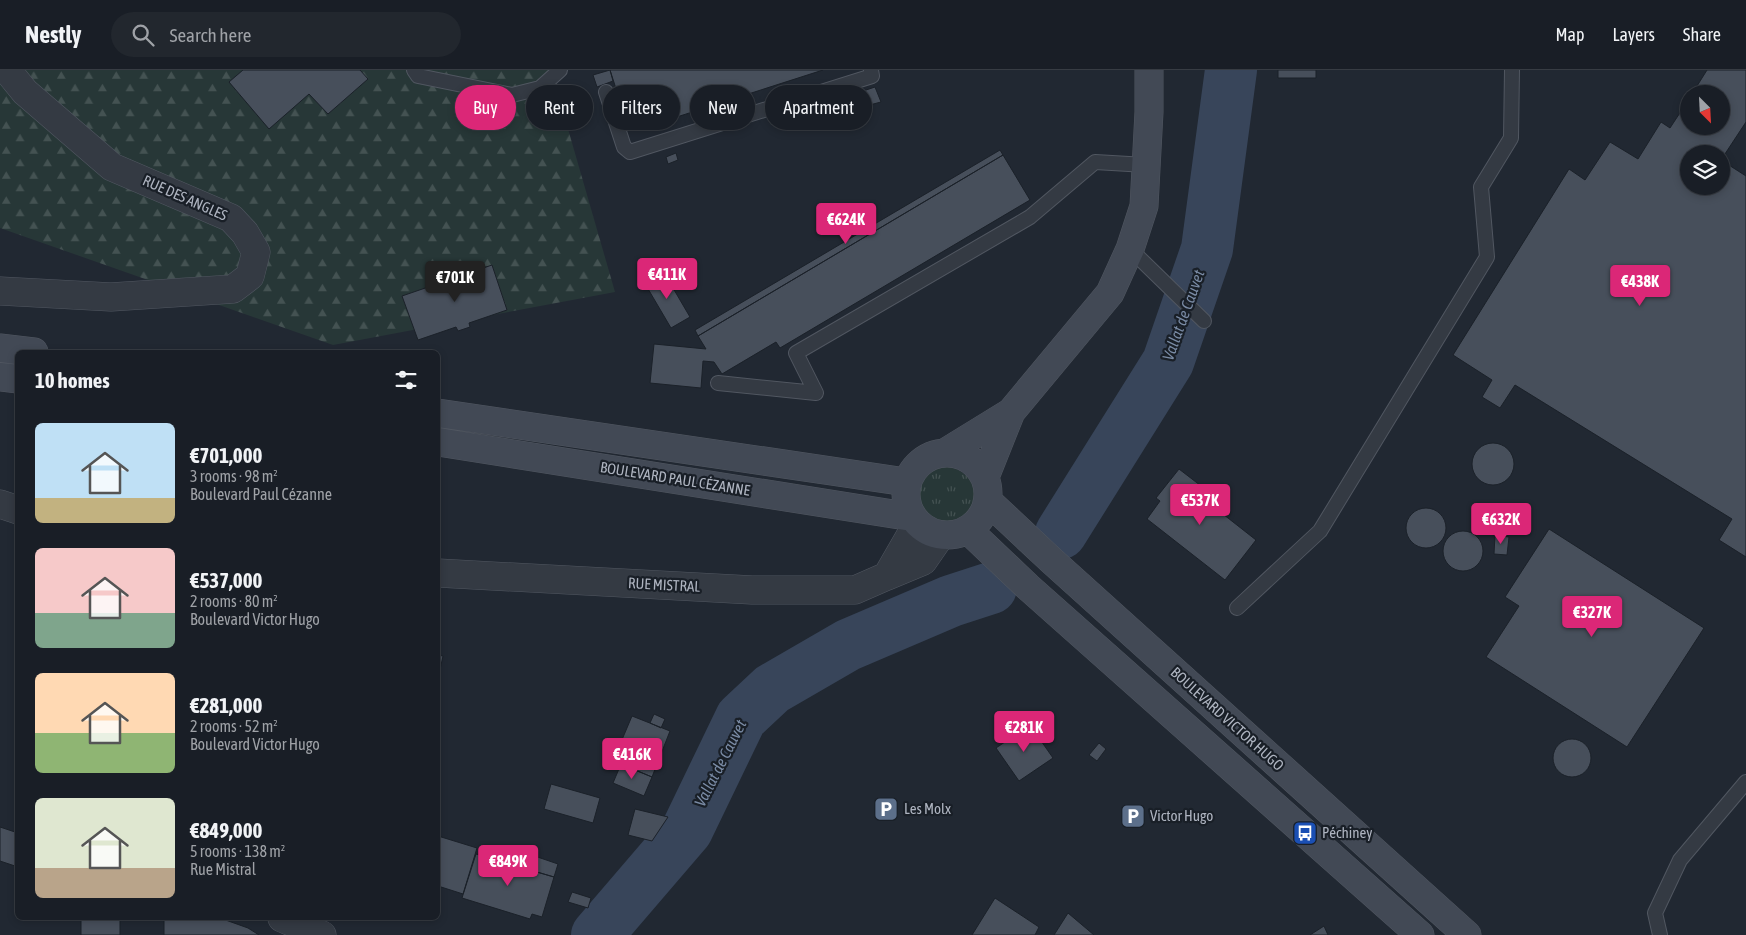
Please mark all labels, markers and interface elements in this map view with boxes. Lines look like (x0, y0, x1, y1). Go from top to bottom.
search box (111, 12, 461, 57)
text: Nestly (25, 21, 81, 48)
icon: search (129, 21, 157, 49)
text: Search here (169, 24, 251, 46)
text: Map (1555, 24, 1584, 45)
text: Layers (1612, 24, 1655, 45)
text: Share (1683, 24, 1721, 45)
chip: Buy (455, 85, 516, 130)
chip: Rent (526, 85, 593, 130)
chip: Filters (603, 85, 680, 130)
chip: New (690, 85, 755, 130)
chip: Apartment (765, 85, 872, 130)
north arrow (1680, 85, 1730, 135)
map controls (1680, 85, 1730, 195)
button: layers (1680, 145, 1730, 195)
street label: RUE DES ANGLES (140, 171, 230, 224)
pin: €624K (811, 202, 881, 245)
text: €624K (827, 210, 865, 228)
pin: €411K (632, 258, 702, 300)
pin: €701K (420, 260, 490, 303)
pin: €438K (1605, 264, 1675, 307)
text: €411K (648, 265, 686, 283)
water label: Vallat de Cauvet (1158, 267, 1208, 363)
text: €701K (436, 268, 474, 286)
text: €438K (1621, 272, 1659, 290)
icon: filters (392, 366, 420, 394)
text: 10 homes (35, 368, 110, 392)
icon: home (75, 443, 135, 503)
text: €701,000 (190, 443, 262, 467)
street label: BOULEVARD PAUL CÉZANNE (599, 458, 752, 499)
text: 3 rooms · 98 m² (190, 467, 278, 485)
pin: €537K (1165, 484, 1235, 526)
text: Boulevard Paul Cézanne (190, 485, 332, 503)
text: €537K (1181, 491, 1219, 509)
pin: €632K (1466, 502, 1536, 545)
text: €632K (1482, 510, 1520, 528)
icon: home (75, 568, 135, 628)
text: €537,000 (190, 568, 262, 592)
street label: RUE MISTRAL (628, 574, 701, 595)
text: 2 rooms · 80 m² (190, 592, 278, 610)
pin: €327K (1557, 596, 1627, 638)
text: €327K (1573, 603, 1611, 621)
text: Boulevard Victor Hugo (190, 610, 320, 628)
street label: BOULEVARD VICTOR HUGO (1167, 663, 1287, 774)
icon: home (75, 693, 135, 753)
text: €281,000 (190, 693, 262, 717)
pin: €281K (989, 710, 1059, 753)
water label: Vallat de Cauvet (690, 716, 750, 809)
text: 2 rooms · 52 m² (190, 717, 278, 735)
text: €281K (1005, 718, 1043, 736)
text: Boulevard Victor Hugo (190, 735, 320, 753)
pin: €416K (597, 738, 667, 780)
text: €416K (613, 745, 651, 763)
parking icon: Les Molx (873, 796, 899, 822)
place label: Les Molx (904, 800, 951, 817)
parking icon: Victor Hugo (1120, 803, 1146, 829)
place label: Victor Hugo (1150, 807, 1213, 824)
icon: home (75, 818, 135, 878)
text: €849,000 (190, 818, 262, 842)
bus stop icon: Péchiney (1292, 820, 1318, 846)
place label: Péchiney (1322, 824, 1372, 841)
text: 5 rooms · 138 m² (190, 842, 285, 860)
pin: €849K (473, 844, 543, 887)
text: €849K (489, 852, 527, 870)
text: Rue Mistral (190, 860, 256, 878)

